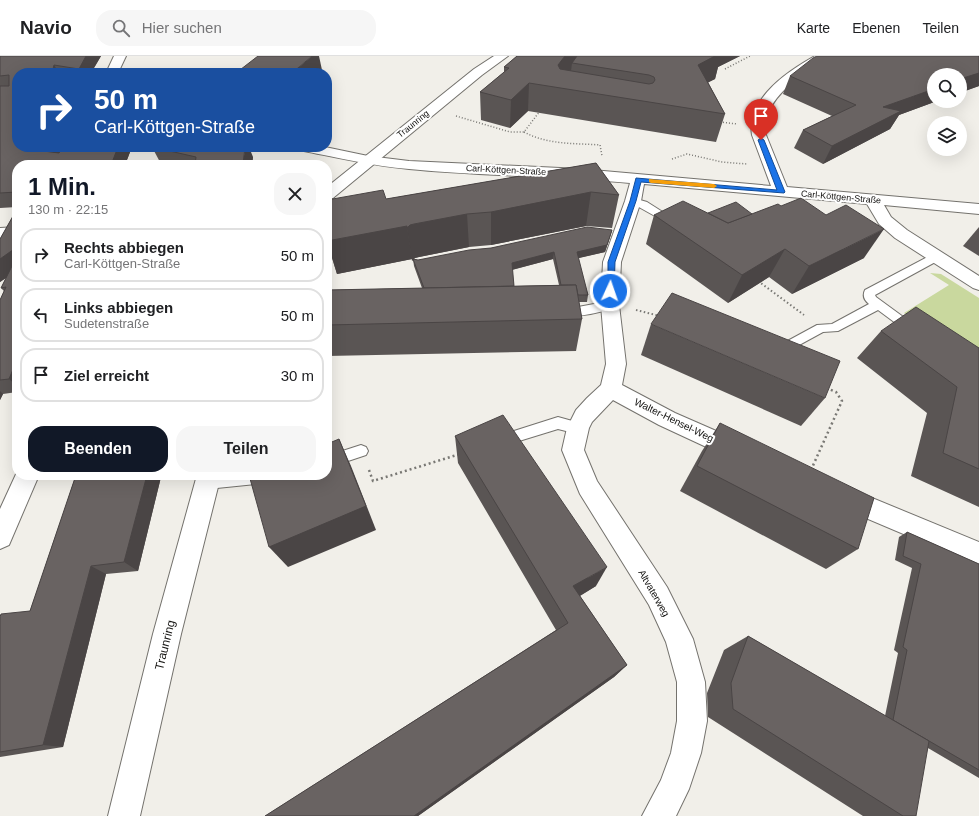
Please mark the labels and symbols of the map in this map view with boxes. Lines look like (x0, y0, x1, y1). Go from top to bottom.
pin (744, 99, 778, 140)
street label: Traunring (395, 108, 431, 140)
street label: Carl-Köttgen-Straße (466, 163, 546, 177)
street label: Carl-Köttgen-Straße (800, 189, 882, 205)
position arrow (589, 270, 631, 312)
street label: Walter-Hensel-Weg (633, 396, 715, 444)
street label: Altvaterweg (636, 568, 672, 618)
street label: Traunring (152, 619, 178, 671)

